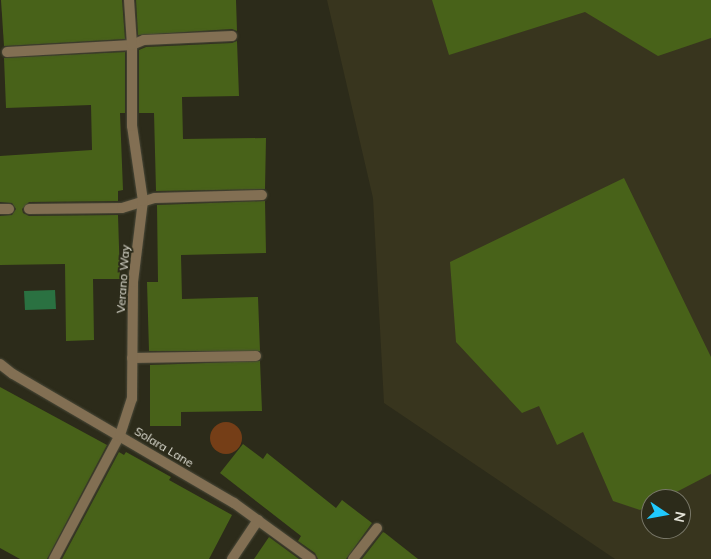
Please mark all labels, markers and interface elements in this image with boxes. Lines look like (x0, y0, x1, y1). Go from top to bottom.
street label: Verano Way (113, 244, 133, 314)
street label: Solara Lane (132, 424, 196, 470)
north arrow (641, 489, 691, 539)
text: N (670, 510, 690, 524)

